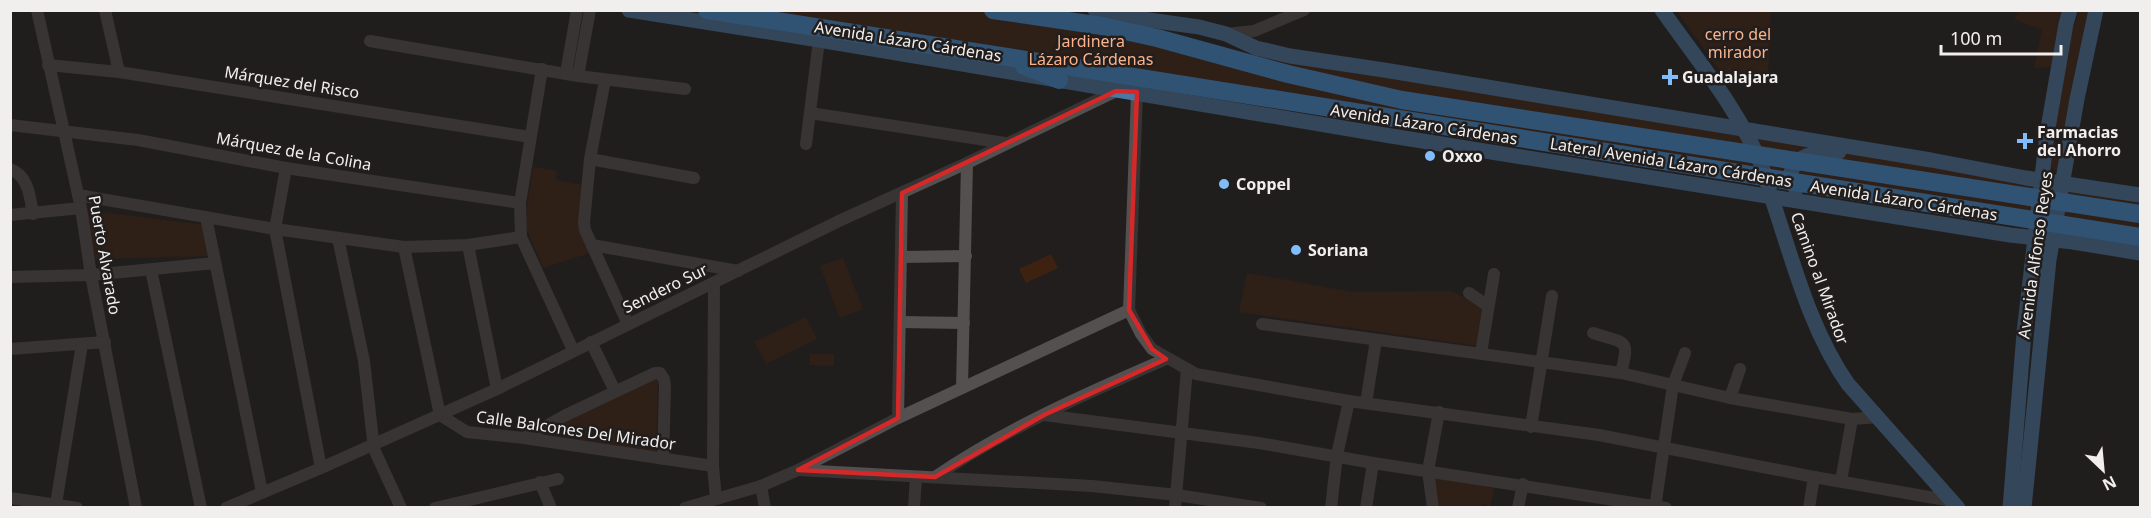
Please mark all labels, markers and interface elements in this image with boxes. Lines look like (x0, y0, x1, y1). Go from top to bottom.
street label: Avenida Lázaro Cárdenas (813, 15, 1003, 67)
scale bar (1941, 18, 2061, 56)
park label: cerro del mirador (1705, 23, 1771, 63)
text: 100 m (1950, 26, 2002, 50)
park label: Jardinera Lázaro Cárdenas (1029, 30, 1153, 70)
street label: Márquez del Risco (223, 60, 361, 104)
place label: Guadalajara (1682, 66, 1778, 88)
marker: Guadalajara (1663, 70, 1677, 84)
street label: Avenida Lázaro Cárdenas (1329, 98, 1519, 150)
place label: Farmacias del Ahorro (2037, 121, 2121, 161)
street label: Márquez de la Colina (215, 127, 373, 175)
street label: Lateral Avenida Lázaro Cárdenas (1548, 132, 1794, 192)
marker: Farmacias del Ahorro (2018, 134, 2032, 148)
place label: Oxxo (1442, 145, 1483, 167)
marker: Oxxo (1423, 149, 1437, 163)
street label: Avenida Alfonso Reyes (2012, 170, 2058, 340)
place label: Coppel (1236, 173, 1291, 195)
street label: Avenida Lázaro Cárdenas (1809, 174, 1999, 226)
marker: Coppel (1217, 177, 1231, 191)
street label: Puerto Alvarado (84, 193, 126, 317)
street label: Camino al Mirador (1786, 209, 1854, 348)
place label: Soriana (1308, 239, 1368, 261)
marker: Soriana (1289, 243, 1303, 257)
street label: Sendero Sur (619, 258, 712, 318)
street label: Calle Balcones Del Mirador (475, 405, 678, 455)
north arrow (2073, 440, 2133, 500)
text: N (2099, 471, 2120, 496)

